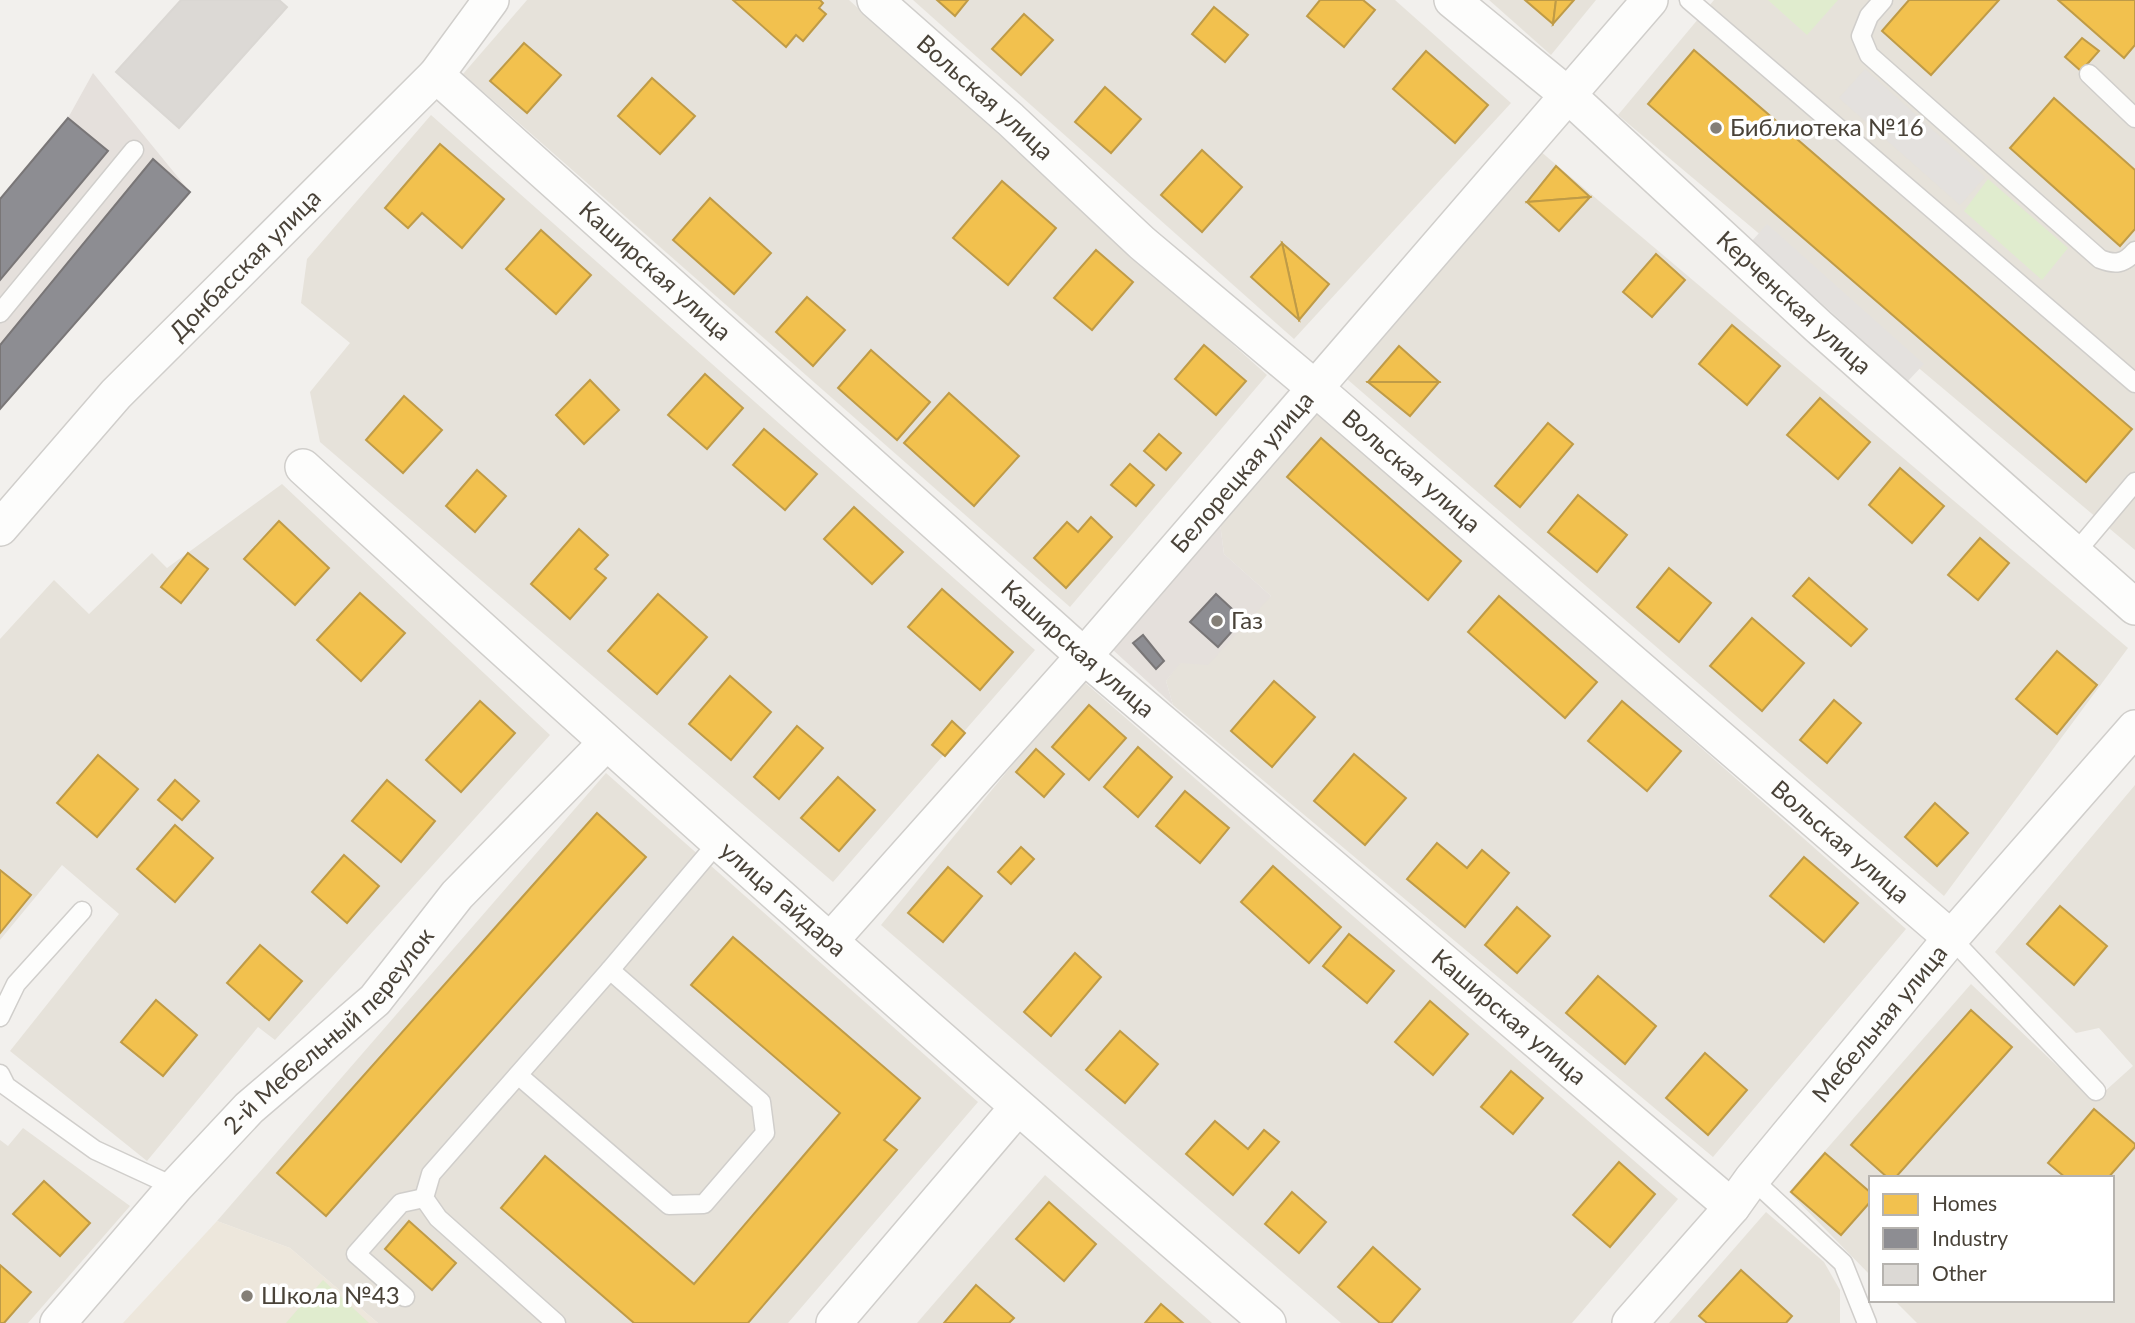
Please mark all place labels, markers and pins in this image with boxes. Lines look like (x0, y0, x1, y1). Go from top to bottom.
place label: Библиотека №16 (1730, 112, 1924, 141)
marker: Библиотека №16 (1708, 120, 1724, 136)
place label: Газ (1231, 605, 1263, 634)
marker: Газ (1209, 613, 1225, 629)
place label: Школа №43 (261, 1280, 400, 1309)
marker: Школа №43 (239, 1288, 255, 1304)

